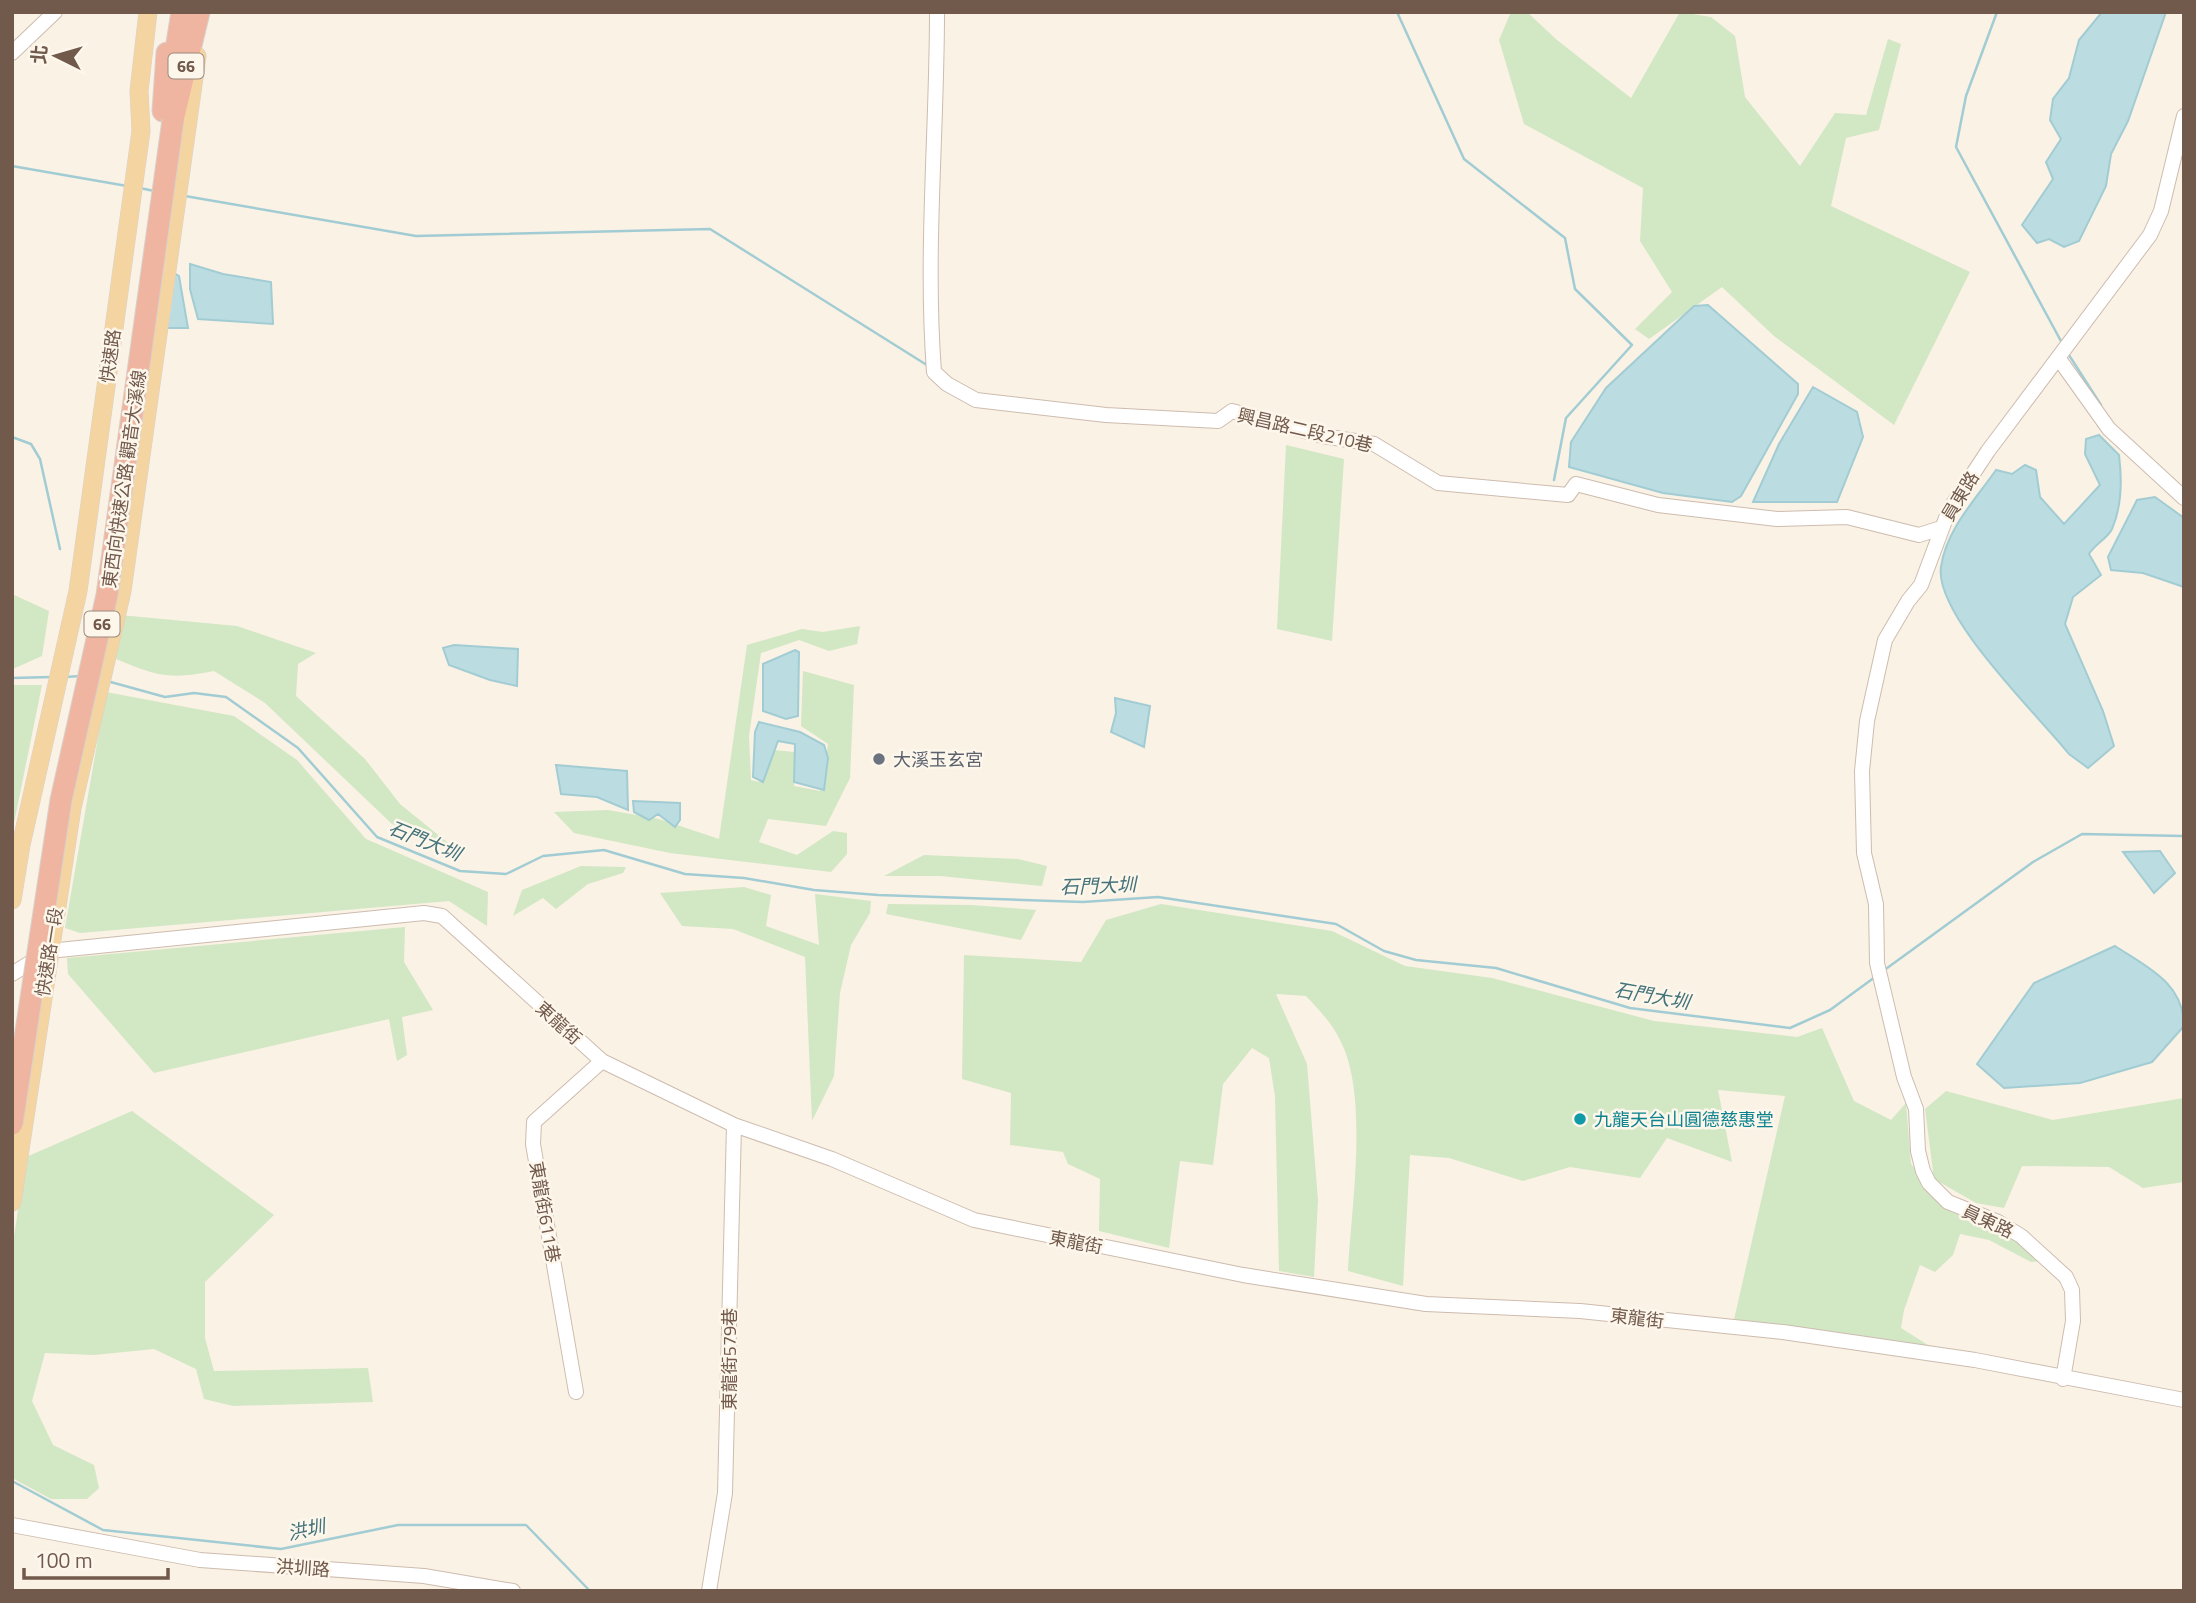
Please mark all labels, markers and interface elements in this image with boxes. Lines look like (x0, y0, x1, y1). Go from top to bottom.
north arrow (21, 21, 91, 91)
text: 北 (23, 44, 54, 65)
road number: 66 (168, 54, 204, 78)
street label: 快速路 (93, 327, 127, 385)
street label: 東西向快速公路 觀音大溪線 (95, 368, 153, 590)
street label: 興昌路二段210巷 (1235, 401, 1375, 459)
street label: 員東路 (1935, 466, 1985, 526)
road number: 66 (84, 611, 119, 636)
place label: 大溪玉玄宮 (893, 746, 983, 773)
marker: 大溪玉玄宮 (871, 751, 887, 767)
water label: 石門大圳 (384, 812, 468, 869)
water label: 石門大圳 (1060, 869, 1139, 901)
street label: 快速路一段 (29, 905, 69, 999)
water label: 石門大圳 (1612, 974, 1695, 1016)
street label: 東龍街 (530, 995, 588, 1051)
place label: 九龍天台山圓德慈惠堂 (1594, 1106, 1774, 1133)
marker: 九龍天台山圓德慈惠堂 (1572, 1111, 1588, 1127)
street label: 東龍街611巷 (523, 1159, 567, 1265)
street label: 員東路 (1958, 1197, 2018, 1245)
street label: 東龍街 (1047, 1224, 1105, 1260)
street label: 東龍街 (1609, 1301, 1665, 1335)
street label: 東龍街579巷 (716, 1308, 743, 1410)
water label: 洪圳 (284, 1510, 331, 1547)
scale bar (24, 1536, 168, 1580)
text: 100 m (35, 1544, 92, 1576)
street label: 洪圳路 (275, 1553, 331, 1583)

